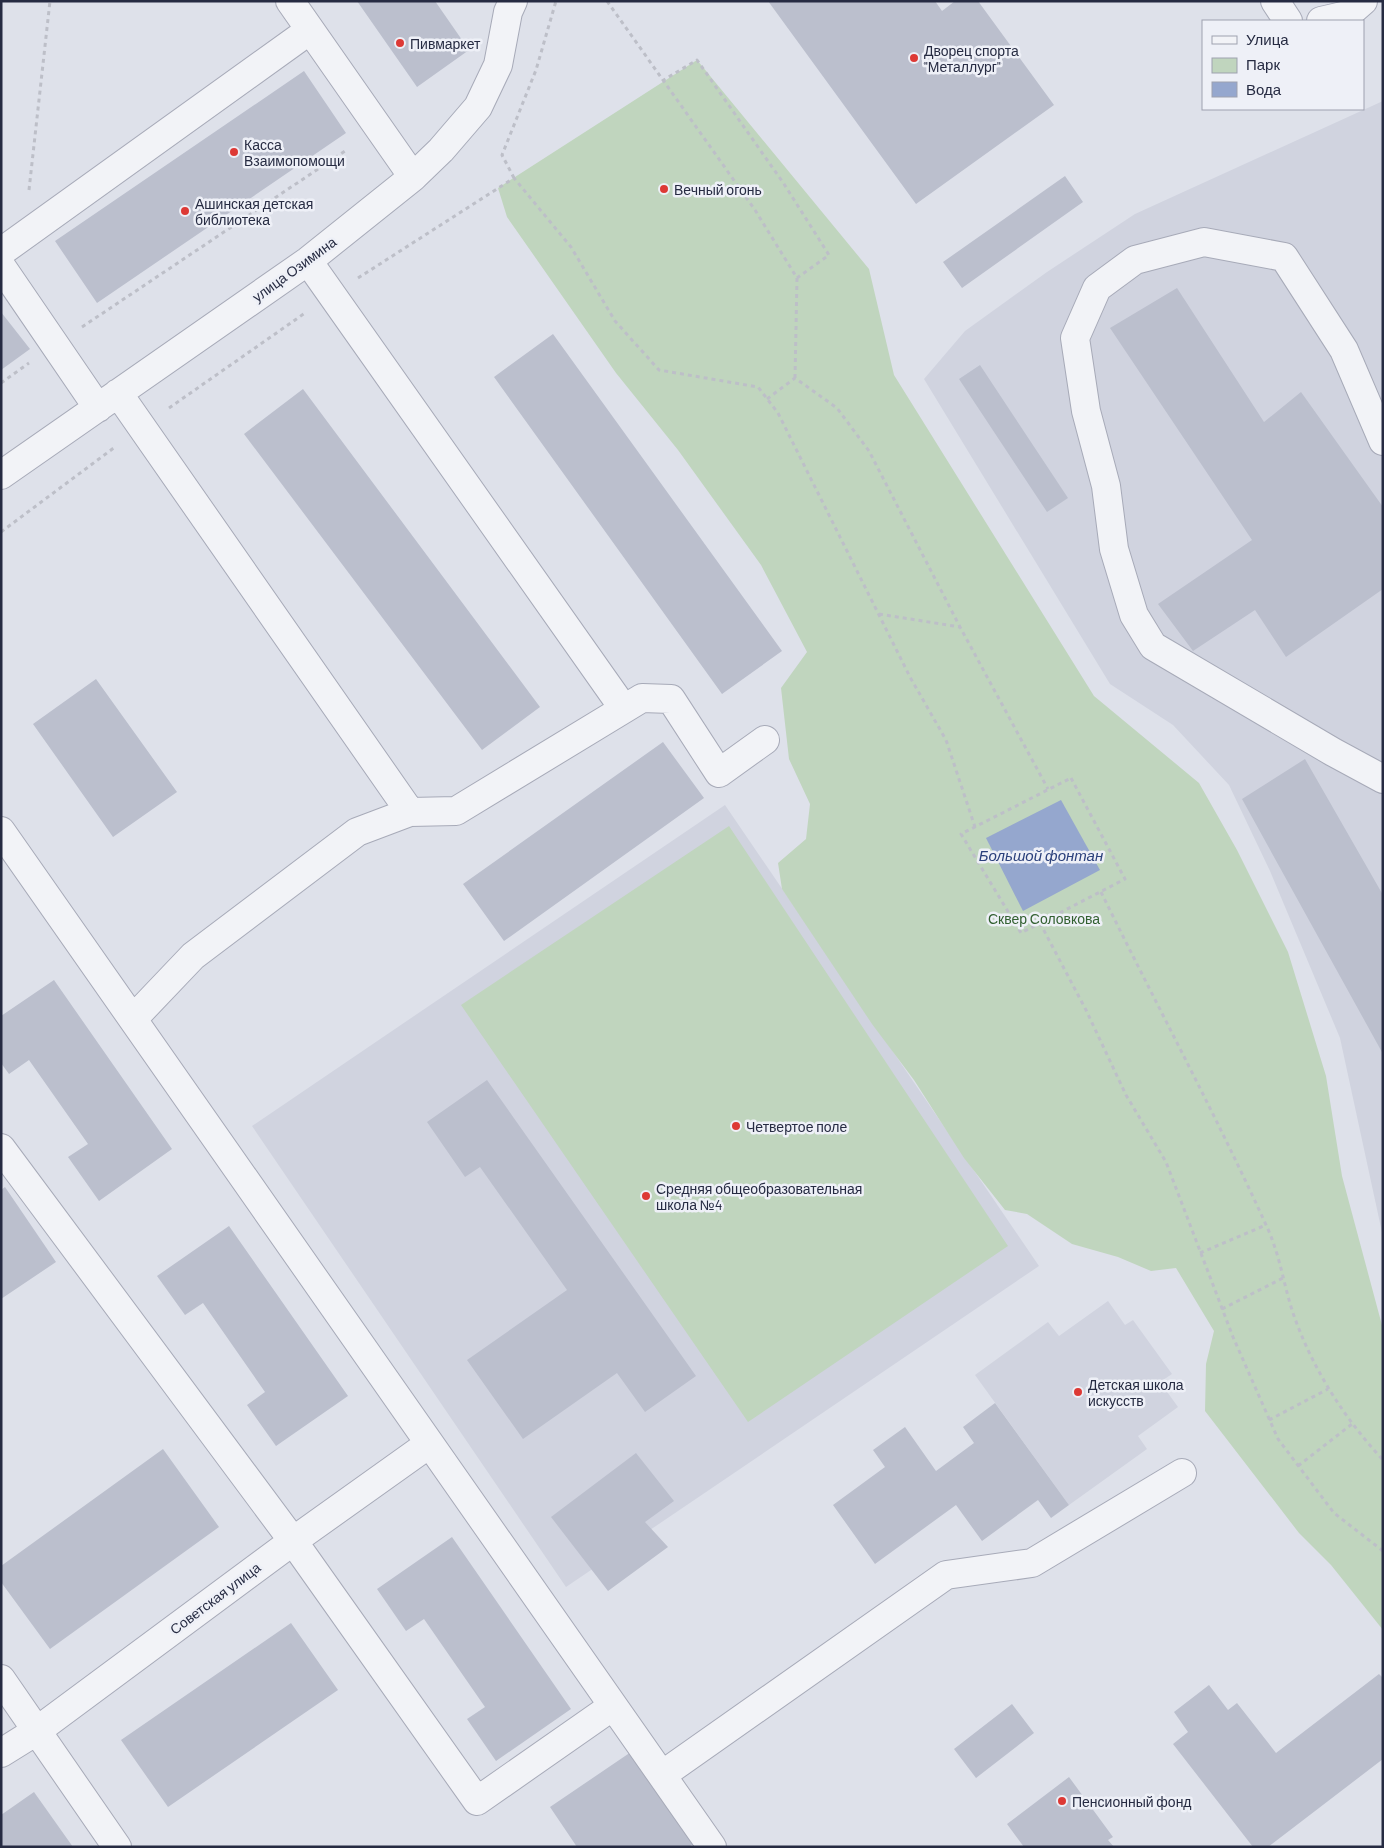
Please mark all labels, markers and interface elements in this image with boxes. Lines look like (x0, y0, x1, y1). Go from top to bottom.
legend (1202, 20, 1364, 110)
text: Улица (1246, 30, 1289, 48)
place label: Пивмаркет (410, 35, 481, 52)
marker: Пивмаркет (394, 37, 406, 49)
place label: Дворец спорта "Металлург" (924, 42, 1019, 75)
marker: Дворец спорта "Металлург" (908, 52, 920, 64)
text: Парк (1246, 55, 1280, 73)
text: Вода (1246, 80, 1282, 98)
place label: Касса Взаимопомощи (244, 136, 345, 169)
marker: Касса Взаимопомощи (228, 146, 240, 158)
place label: Вечный огонь (674, 181, 762, 198)
marker: Вечный огонь (658, 183, 670, 195)
place label: Ашинская детская библиотека (195, 195, 313, 228)
marker: Ашинская детская библиотека (179, 205, 191, 217)
street label: улица Озимина (249, 233, 339, 305)
water label: Большой фонтан (979, 846, 1103, 864)
park label: Сквер Соловкова (988, 910, 1100, 927)
place label: Четвертое поле (746, 1118, 847, 1135)
marker: Четвертое поле (730, 1120, 742, 1132)
place label: Средняя общеобразовательная школа №4 (656, 1180, 862, 1213)
marker: Средняя общеобразовательная школа №4 (640, 1190, 652, 1202)
place label: Детская школа искусств (1088, 1376, 1184, 1409)
marker: Детская школа искусств (1072, 1386, 1084, 1398)
street label: Советская улица (166, 1558, 264, 1638)
place label: Пенсионный фонд (1072, 1793, 1192, 1810)
marker: Пенсионный фонд (1056, 1795, 1068, 1807)

